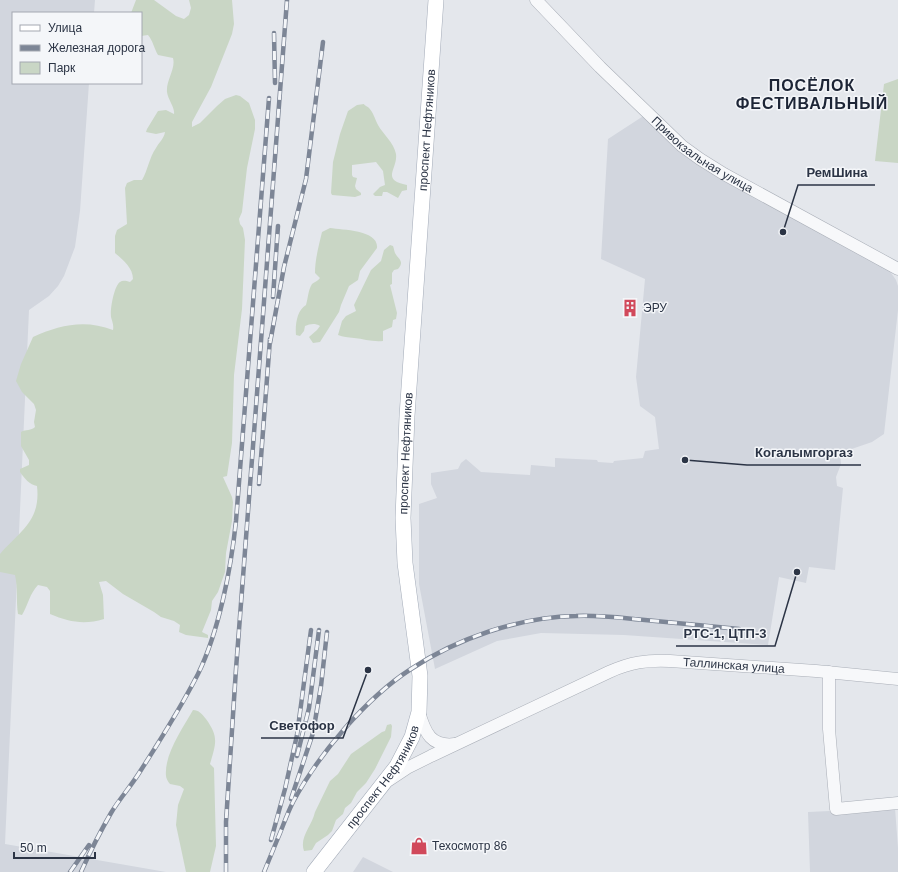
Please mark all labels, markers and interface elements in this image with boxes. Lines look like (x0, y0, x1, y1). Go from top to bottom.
legend (12, 12, 142, 84)
text: Улица (48, 21, 82, 35)
text: Железная дорога (48, 41, 145, 55)
text: Парк (48, 61, 76, 75)
street label: проспект Нефтяников (416, 69, 438, 191)
district label: ПОСЁЛОК ФЕСТИВАЛЬНЫЙ (736, 77, 888, 112)
street label: Привокзальная улица (649, 114, 756, 196)
callout: РемШина (798, 160, 875, 185)
text: РемШина (806, 165, 868, 180)
building icon: ЭРУ (620, 298, 640, 318)
place label: ЭРУ (643, 301, 667, 315)
street label: проспект Нефтяников (396, 392, 416, 515)
callout: Когалымгоргаз (747, 440, 861, 465)
text: Когалымгоргаз (755, 445, 853, 460)
callout: РТС-1, ЦТП-3 (676, 621, 775, 646)
text: РТС-1, ЦТП-3 (684, 626, 766, 641)
street label: Таллинская улица (683, 655, 786, 676)
callout: Светофор (261, 713, 343, 738)
text: Светофор (269, 718, 335, 733)
street label: проспект Нефтяников (344, 724, 422, 831)
scale bar (14, 834, 95, 860)
shop icon: Техосмотр 86 (409, 836, 429, 856)
place label: Техосмотр 86 (432, 839, 507, 853)
text: 50 m (20, 841, 47, 855)

